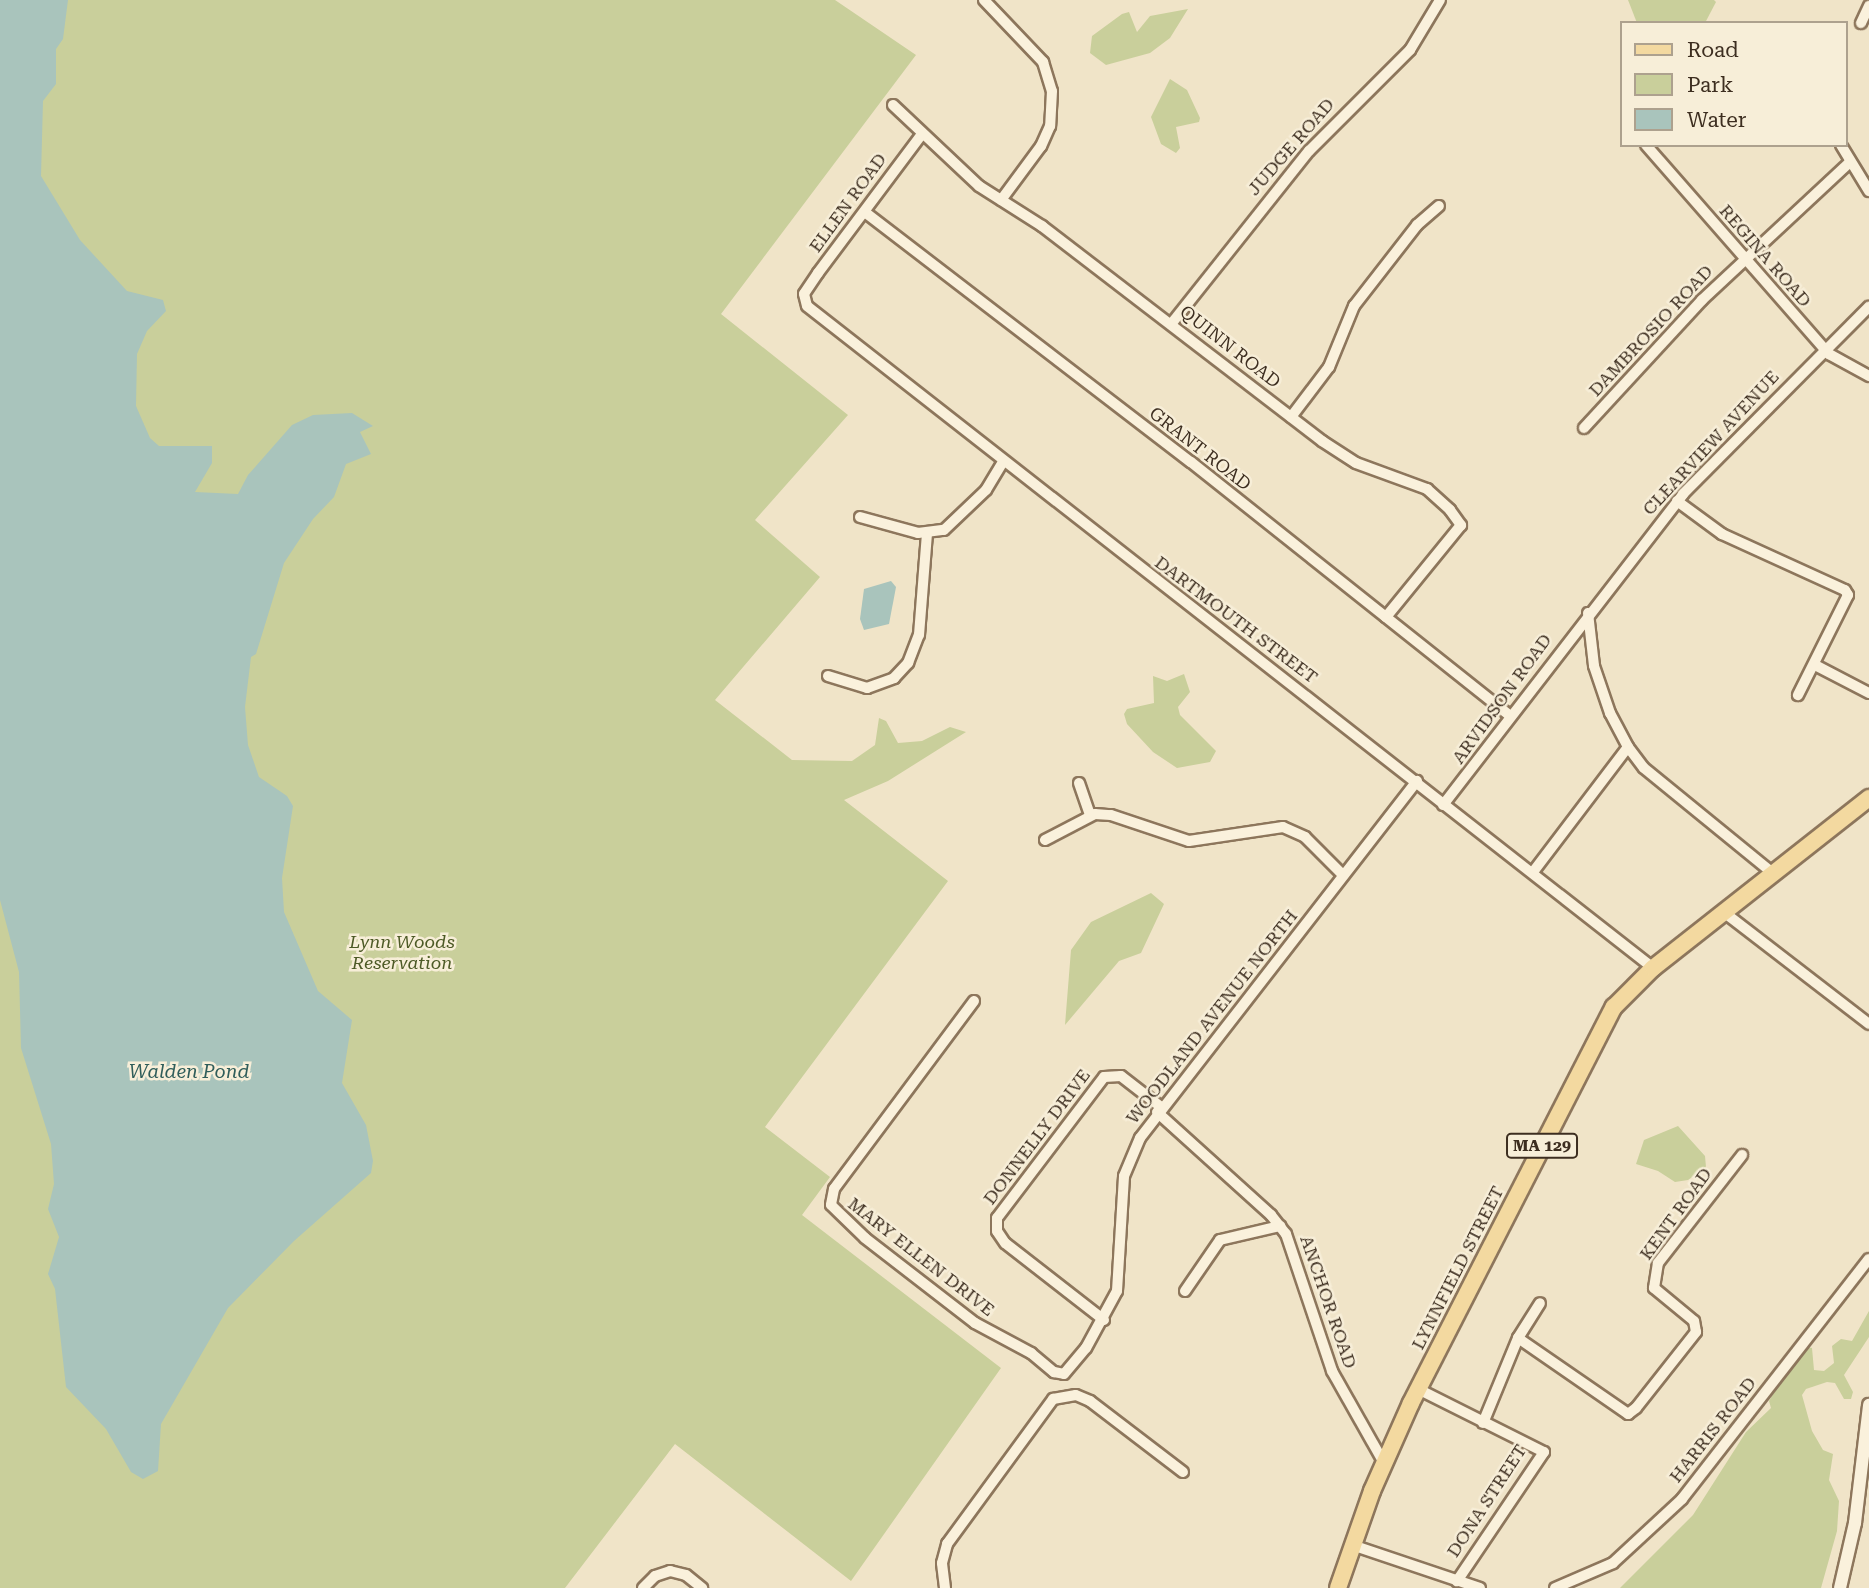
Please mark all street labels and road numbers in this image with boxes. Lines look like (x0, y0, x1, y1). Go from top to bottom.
street label: JUDGE ROAD (1243, 94, 1339, 200)
street label: ELLEN ROAD (805, 149, 891, 257)
street label: REGINA ROAD (1715, 200, 1815, 312)
street label: DAMBROSIO ROAD (1585, 261, 1717, 401)
street label: QUINN ROAD (1175, 301, 1285, 393)
street label: CLEARVIEW AVENUE (1638, 366, 1784, 520)
street label: GRANT ROAD (1145, 403, 1255, 495)
street label: DARTMOUTH STREET (1150, 552, 1322, 688)
street label: ARVIDSON ROAD (1448, 630, 1556, 768)
street label: WOODLAND AVENUE NORTH (1122, 906, 1302, 1128)
street label: DONNELLY DRIVE (979, 1065, 1095, 1209)
road number: MA 129 (1505, 1134, 1579, 1158)
street label: KENT ROAD (1635, 1164, 1717, 1264)
street label: LYNNFIELD STREET (1407, 1183, 1509, 1353)
street label: MARY ELLEN DRIVE (843, 1193, 999, 1321)
street label: ANCHOR ROAD (1295, 1233, 1361, 1371)
street label: HARRIS ROAD (1665, 1373, 1761, 1487)
street label: DONA STREET (1443, 1441, 1531, 1561)

